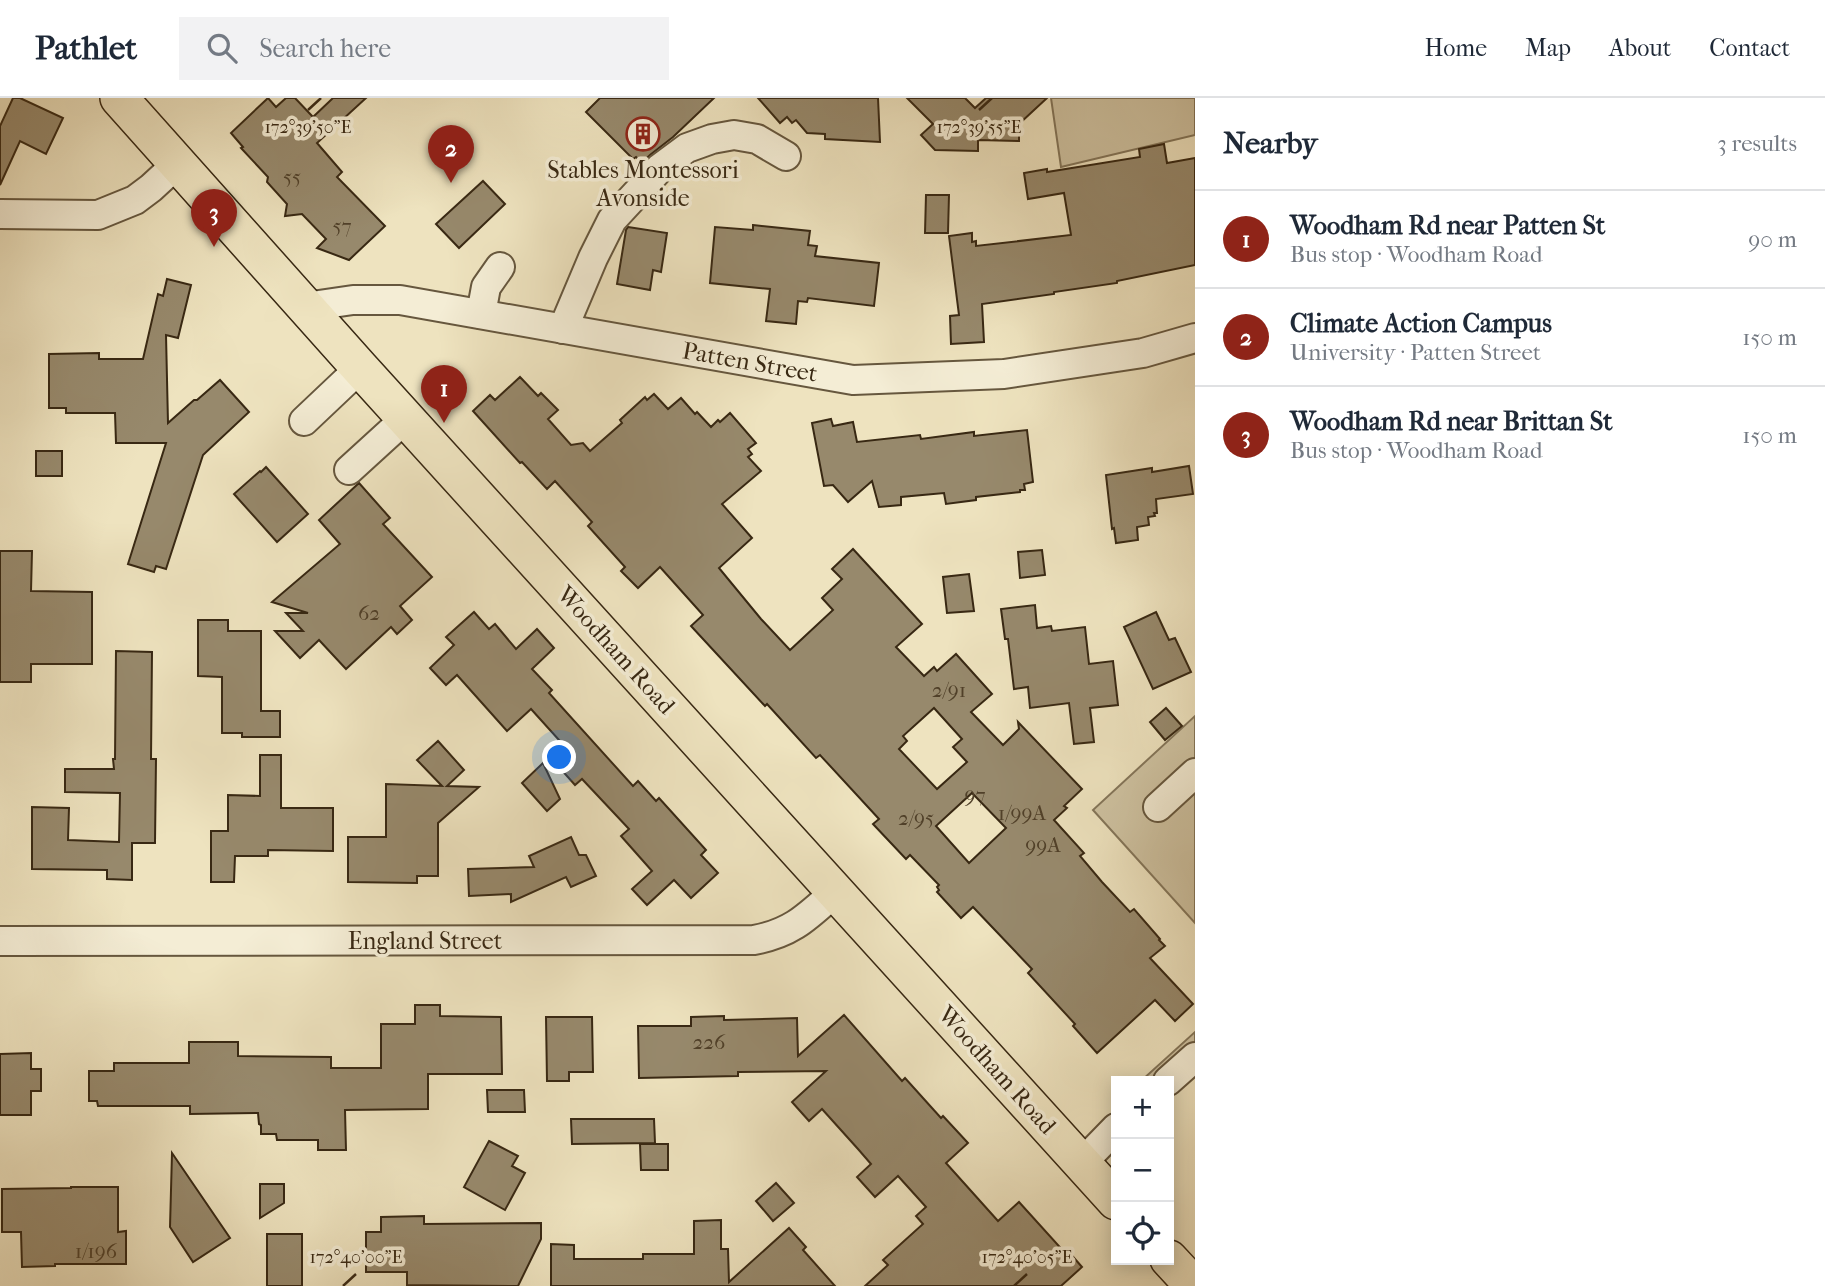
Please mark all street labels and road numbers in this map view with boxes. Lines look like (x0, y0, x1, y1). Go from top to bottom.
street label: Patten Street (680, 336, 820, 388)
street label: Woodham Road (551, 580, 681, 720)
street label: England Street (348, 927, 503, 955)
street label: Woodham Road (932, 1000, 1062, 1140)

